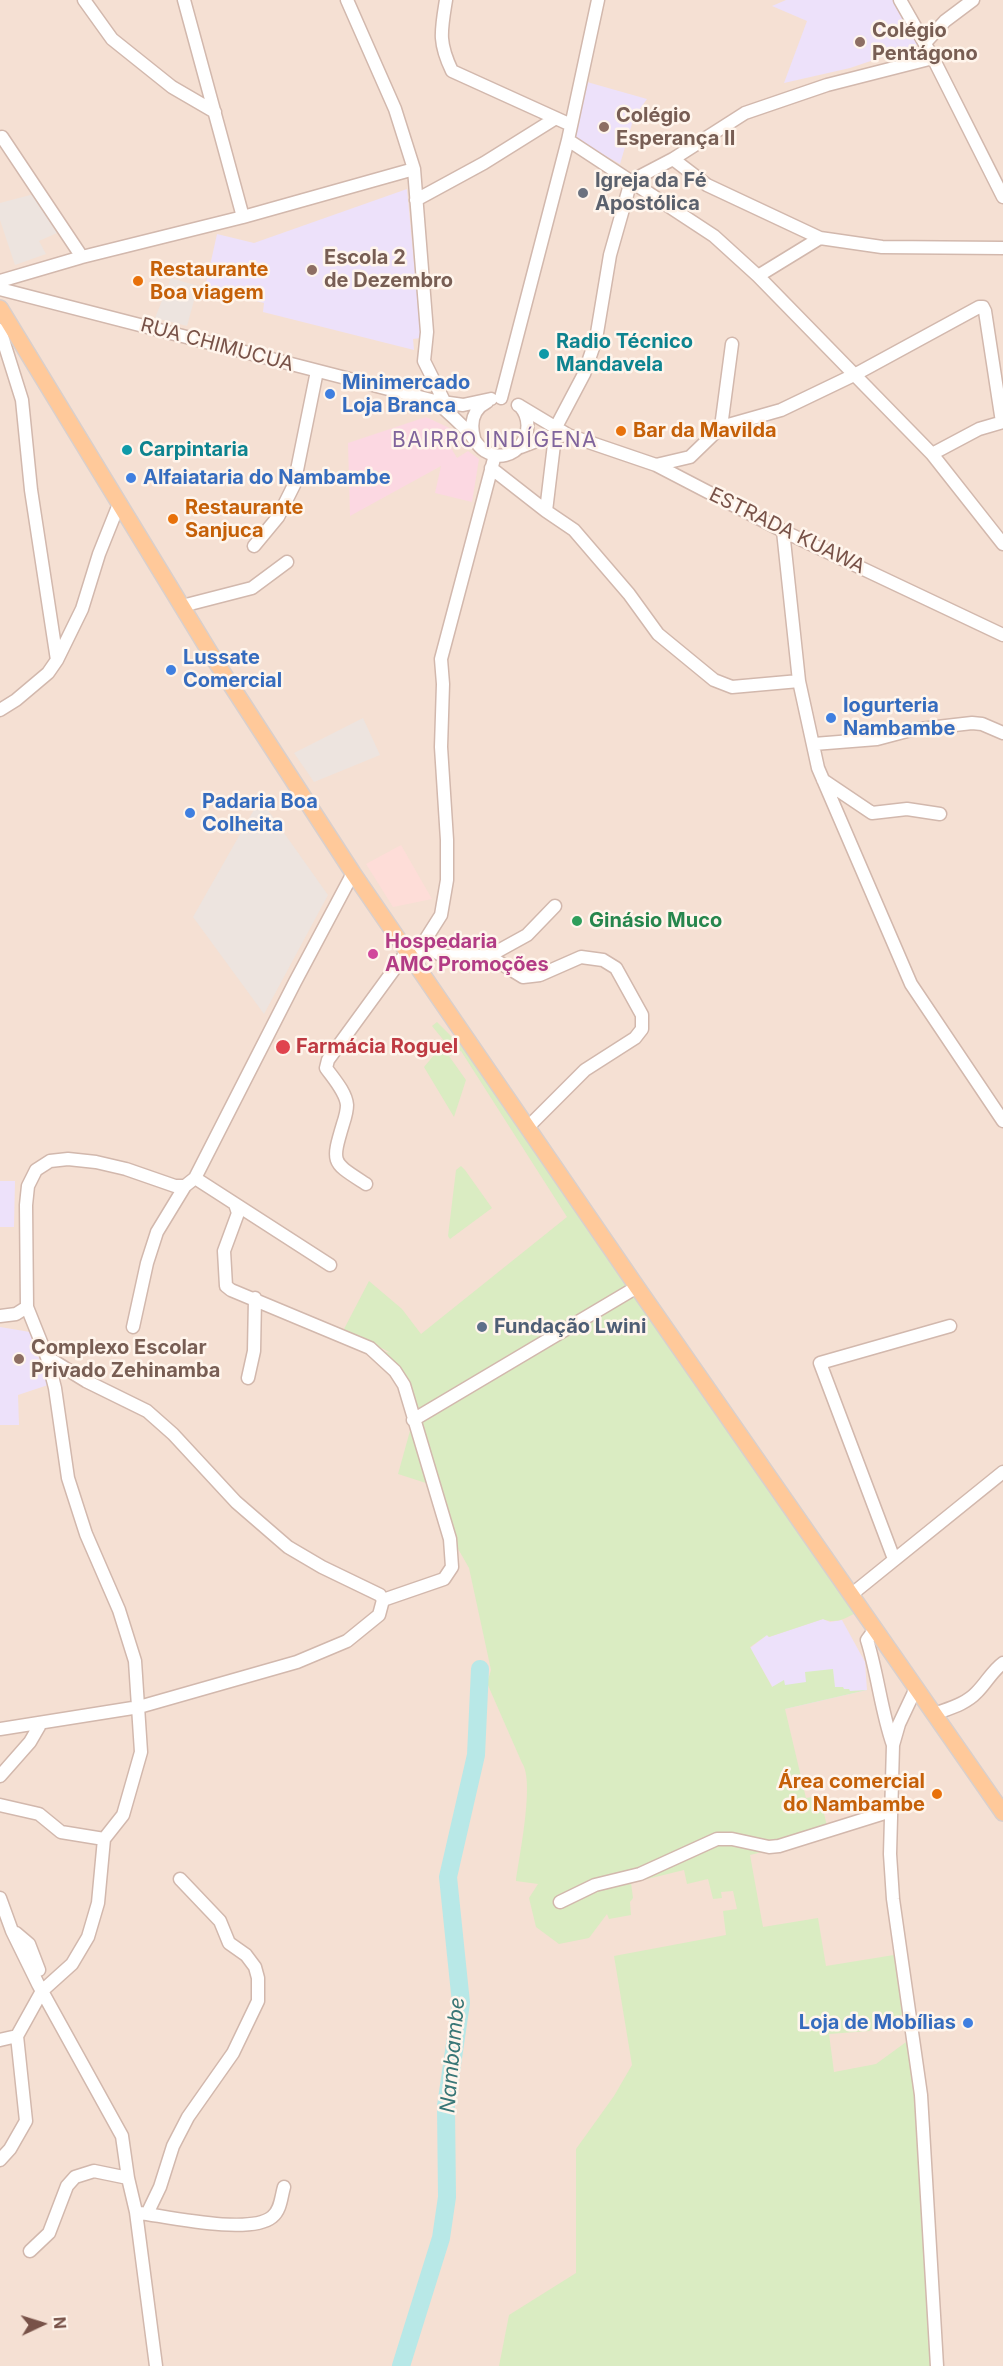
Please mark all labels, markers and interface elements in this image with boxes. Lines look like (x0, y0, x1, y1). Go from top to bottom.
place label: Colégio Pentágono (872, 19, 978, 66)
marker: Colégio Pentágono (853, 35, 867, 49)
place label: Colégio Esperança II (616, 104, 735, 151)
marker: Colégio Esperança II (597, 120, 611, 134)
place label: Igreja da Fé Apostólica (595, 169, 707, 216)
marker: Igreja da Fé Apostólica (576, 186, 590, 200)
place label: Escola 2 de Dezembro (324, 246, 453, 293)
place label: Restaurante Boa viagem (150, 258, 268, 305)
marker: Escola 2 de Dezembro (305, 263, 319, 277)
marker: Restaurante Boa viagem (131, 274, 145, 288)
street label: RUA CHIMUCUA (138, 313, 296, 377)
place label: Radio Técnico Mandavela (556, 330, 693, 377)
marker: Radio Técnico Mandavela (537, 347, 551, 361)
place label: Minimercado Loja Branca (342, 371, 470, 418)
marker: Minimercado Loja Branca (323, 387, 337, 401)
place label: Bar da Mavilda (633, 419, 777, 443)
marker: Bar da Mavilda (614, 424, 628, 438)
district label: BAIRRO INDÍGENA (392, 428, 598, 454)
place label: Carpintaria (139, 438, 249, 462)
marker: Carpintaria (120, 443, 134, 457)
place label: Alfaiataria do Nambambe (143, 466, 391, 490)
marker: Alfaiataria do Nambambe (124, 471, 138, 485)
street label: ESTRADA KUAWA (705, 483, 869, 579)
place label: Restaurante Sanjuca (185, 496, 303, 543)
marker: Restaurante Sanjuca (166, 512, 180, 526)
place label: Lussate Comercial (183, 646, 282, 693)
marker: Lussate Comercial (164, 663, 178, 677)
place label: Iogurteria Nambambe (843, 694, 955, 741)
marker: Iogurteria Nambambe (824, 711, 838, 725)
place label: Padaria Boa Colheita (202, 790, 318, 837)
marker: Padaria Boa Colheita (183, 806, 197, 820)
place label: Ginásio Muco (589, 909, 722, 933)
marker: Ginásio Muco (570, 914, 584, 928)
place label: Hospedaria AMC Promoções (385, 930, 549, 977)
marker: Hospedaria AMC Promoções (366, 947, 380, 961)
place label: Farmácia Roguel (296, 1035, 458, 1059)
marker: Farmácia Roguel (274, 1038, 292, 1056)
place label: Fundação Lwini (494, 1315, 646, 1339)
marker: Fundação Lwini (475, 1320, 489, 1334)
place label: Complexo Escolar Privado Zehinamba (31, 1336, 220, 1383)
marker: Complexo Escolar Privado Zehinamba (12, 1352, 26, 1366)
place label: Área comercial do Nambambe (778, 1770, 925, 1817)
marker: Área comercial do Nambambe (930, 1787, 944, 1801)
water label: Nambambe (435, 1996, 471, 2114)
place label: Loja de Mobílias (799, 2011, 956, 2035)
marker: Loja de Mobílias (961, 2016, 975, 2030)
north arrow (12, 2294, 72, 2354)
text: N (50, 2316, 70, 2330)

